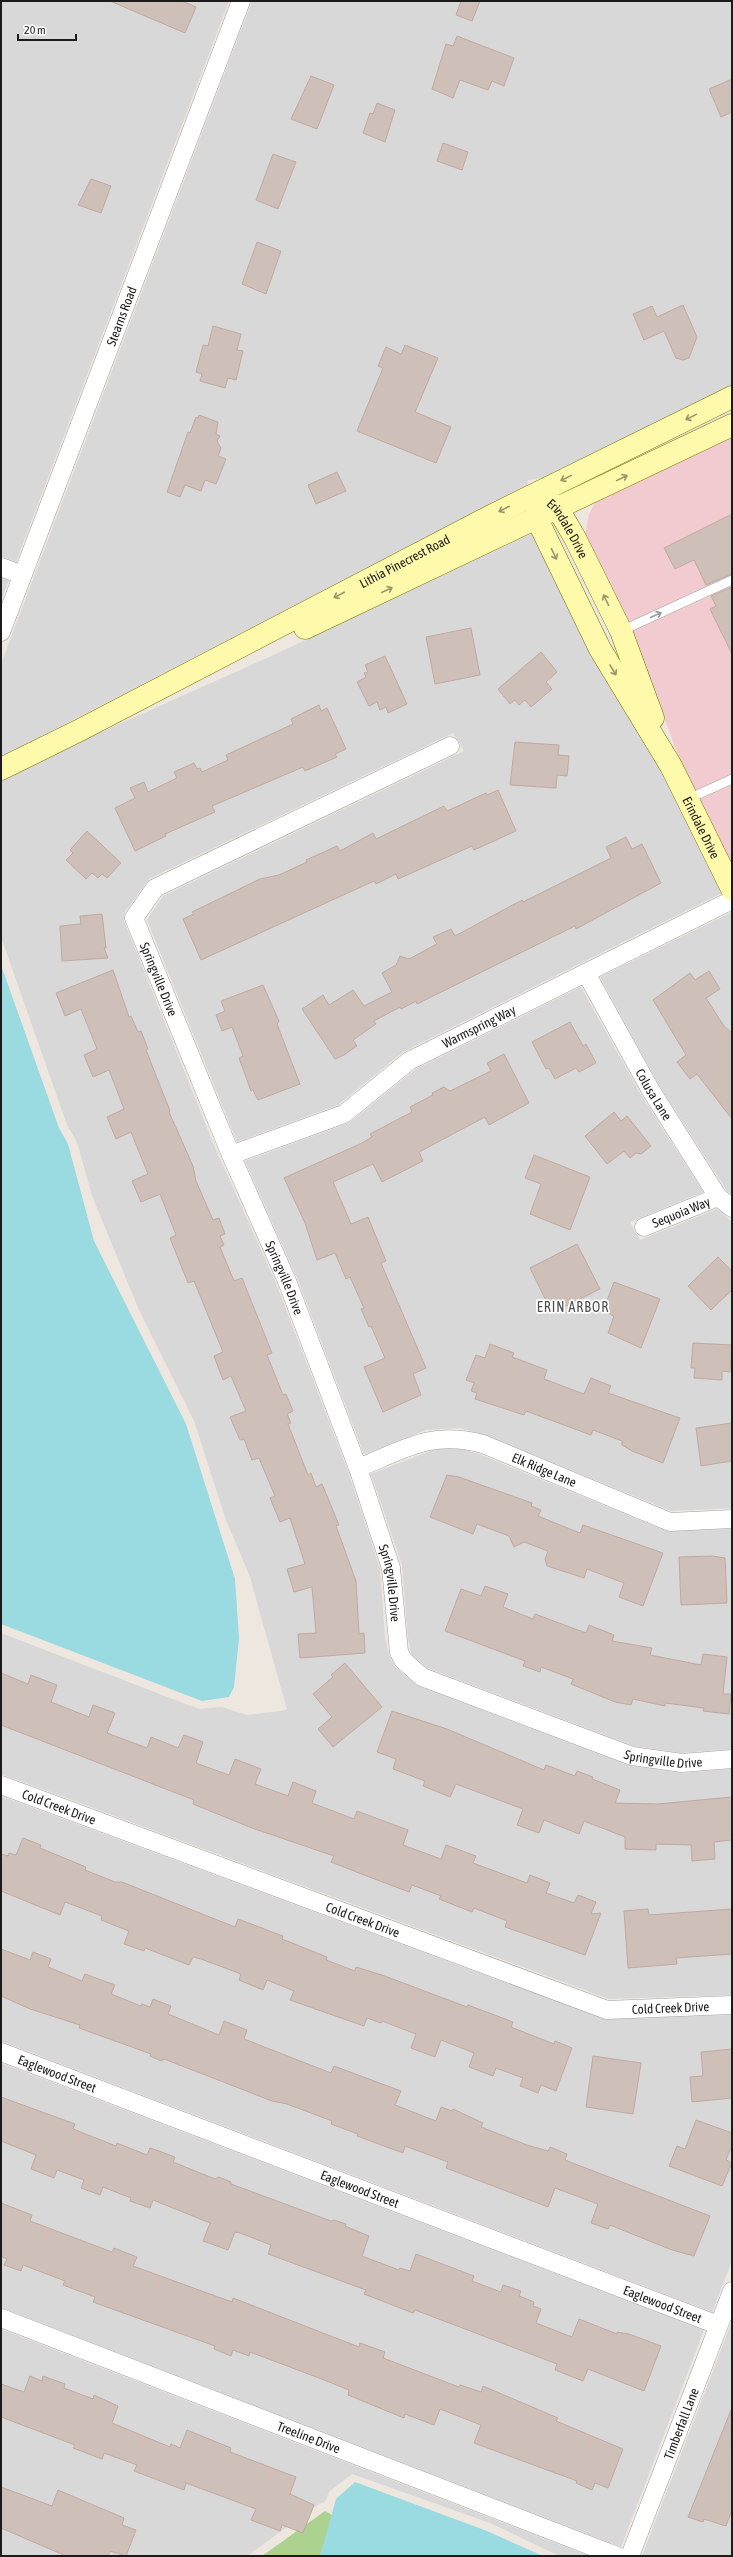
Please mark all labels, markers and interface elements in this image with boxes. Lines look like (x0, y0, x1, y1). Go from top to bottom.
scale bar (18, 16, 76, 42)
text: 20 m (24, 23, 46, 37)
street label: Stearns Road (104, 284, 140, 348)
one-way arrow (685, 414, 697, 421)
one-way arrow (616, 474, 628, 481)
one-way arrow (560, 475, 572, 482)
street label: Erindale Drive (544, 496, 591, 561)
one-way arrow (498, 506, 510, 513)
street label: Lithia Pinecrest Road (357, 532, 452, 591)
one-way arrow (551, 548, 558, 560)
one-way arrow (381, 586, 393, 593)
one-way arrow (333, 592, 345, 599)
one-way arrow (601, 594, 609, 606)
one-way arrow (650, 611, 662, 618)
one-way arrow (609, 664, 617, 676)
street label: Erindale Drive (679, 794, 723, 861)
street label: Springville Drive (137, 940, 180, 1019)
street label: Warmspring Way (440, 1002, 519, 1051)
street label: Colusa Lane (632, 1066, 675, 1123)
street label: Sequoia Way (650, 1194, 713, 1231)
street label: Springville Drive (262, 1239, 306, 1317)
district label: ERIN ARBOR (537, 1299, 609, 1315)
street label: Elk Ridge Lane (510, 1450, 579, 1490)
street label: Springville Drive (376, 1542, 403, 1623)
street label: Springville Drive (622, 1747, 703, 1771)
street label: Cold Creek Drive (20, 1787, 98, 1828)
street label: Cold Creek Drive (324, 1899, 402, 1940)
street label: Cold Creek Drive (632, 1999, 710, 2017)
street label: Eaglewood Street (16, 2052, 98, 2096)
street label: Eaglewood Street (318, 2167, 401, 2211)
street label: Eaglewood Street (621, 2283, 704, 2326)
street label: Timberfall Lane (661, 2386, 702, 2461)
street label: Treeline Drive (275, 2418, 342, 2456)

